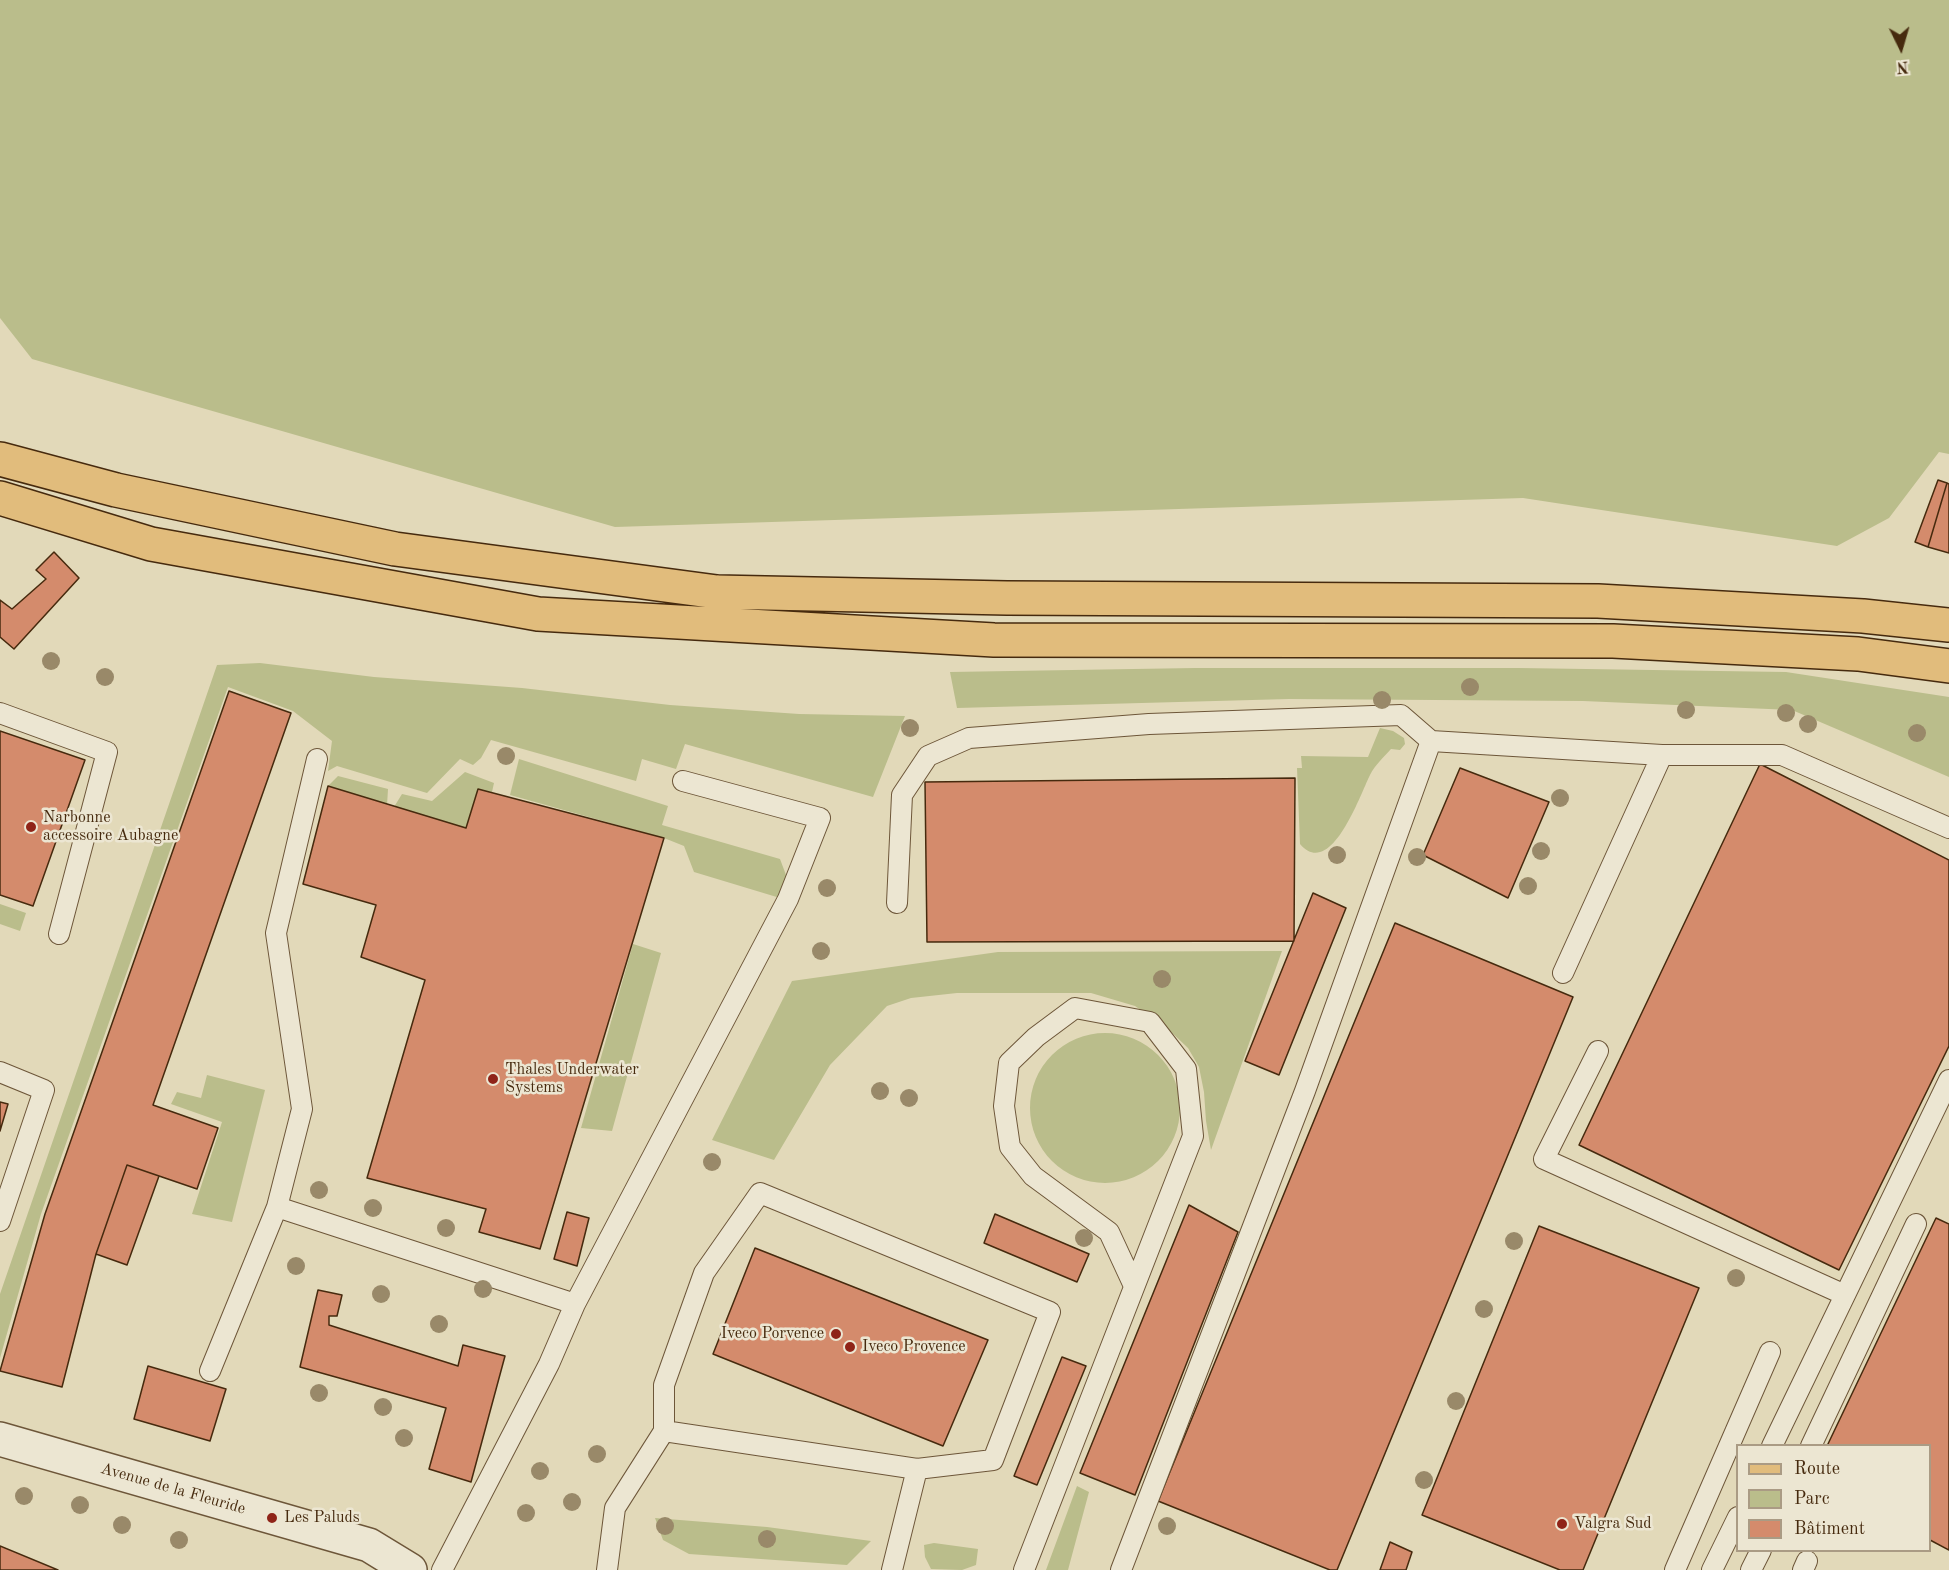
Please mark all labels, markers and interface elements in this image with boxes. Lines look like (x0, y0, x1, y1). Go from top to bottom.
north arrow (1871, 18, 1931, 78)
text: N (1896, 57, 1909, 74)
place label: Narbonne accessoire Aubagne (43, 808, 178, 846)
marker: Narbonne accessoire Aubagne (24, 820, 38, 834)
place label: Thales Underwater Systems (505, 1060, 639, 1098)
marker: Thales Underwater Systems (486, 1072, 500, 1086)
place label: Iveco Porvence (721, 1324, 824, 1344)
marker: Iveco Porvence (829, 1327, 843, 1341)
place label: Iveco Provence (862, 1337, 966, 1357)
marker: Iveco Provence (843, 1340, 857, 1354)
legend (1736, 1444, 1931, 1552)
street label: Avenue de la Fleuride (98, 1459, 248, 1519)
text: Route (1794, 1460, 1840, 1478)
text: Parc (1794, 1490, 1830, 1508)
place label: Les Paluds (284, 1508, 360, 1528)
marker: Les Paluds (265, 1511, 279, 1525)
place label: Valgra Sud (1574, 1514, 1652, 1534)
marker: Valgra Sud (1555, 1517, 1569, 1531)
text: Bâtiment (1794, 1520, 1865, 1538)

